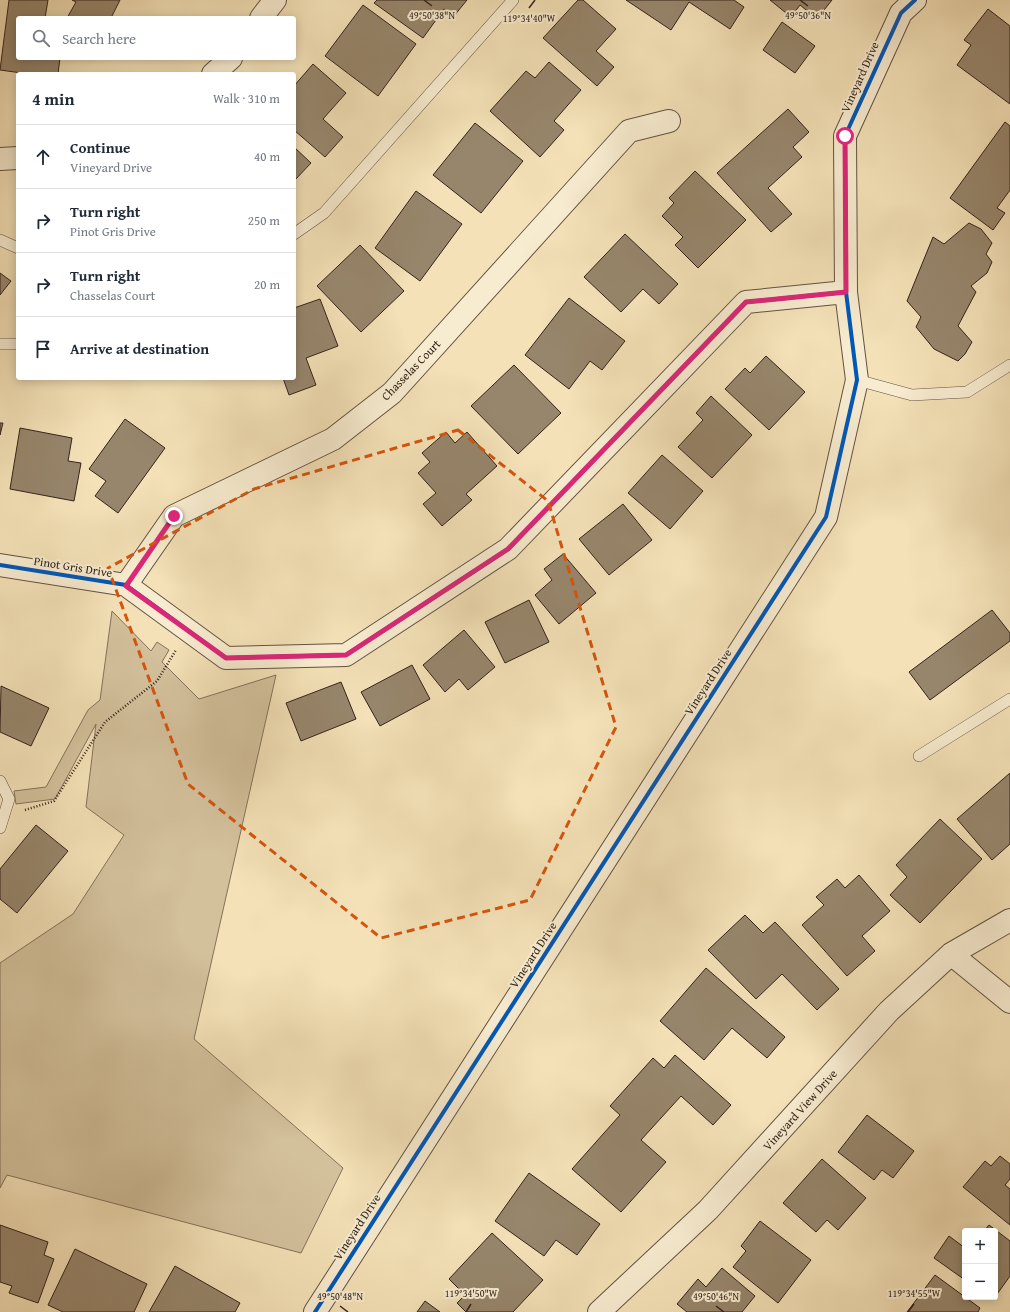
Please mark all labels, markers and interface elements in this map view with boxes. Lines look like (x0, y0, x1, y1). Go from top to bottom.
text: 49°50'38"N (409, 8, 455, 23)
text: 49°50'36"N (785, 8, 831, 23)
text: 119°34'40"W (503, 11, 556, 26)
search box (16, 16, 296, 60)
icon: search (30, 27, 52, 49)
text: Search here (62, 28, 136, 49)
street label: Vineyard Drive (836, 38, 883, 115)
text: 4 min (32, 86, 74, 111)
text: Walk · 310 m (213, 89, 280, 108)
route start (836, 127, 854, 145)
text: Continue (70, 137, 131, 158)
icon: ahead (32, 146, 54, 168)
text: 40 m (254, 147, 280, 166)
text: Vineyard Drive (70, 158, 152, 177)
text: Turn right (70, 201, 141, 222)
icon: right (32, 210, 54, 232)
text: 250 m (248, 211, 280, 230)
text: Pinot Gris Drive (70, 222, 156, 241)
text: Turn right (70, 265, 141, 286)
icon: right (32, 274, 54, 296)
text: 20 m (254, 275, 280, 294)
text: Chasselas Court (70, 286, 155, 305)
street label: Chasselas Court (377, 335, 445, 404)
icon: arrive (32, 338, 54, 360)
text: Arrive at destination (70, 338, 209, 359)
route end (165, 507, 183, 525)
street label: Pinot Gris Drive (33, 552, 114, 581)
street label: Vineyard Drive (680, 645, 736, 718)
street label: Vineyard Drive (505, 918, 561, 991)
street label: Vineyard View Drive (759, 1065, 841, 1154)
street label: Vineyard Drive (329, 1190, 385, 1263)
map controls (962, 1228, 998, 1300)
button: + (962, 1228, 998, 1264)
button: − (962, 1264, 998, 1300)
text: 119°34'50"W (445, 1286, 498, 1301)
text: 119°34'55"W (888, 1286, 941, 1301)
text: 49°50'48"N (317, 1289, 363, 1304)
text: 49°50'46"N (693, 1289, 739, 1304)

